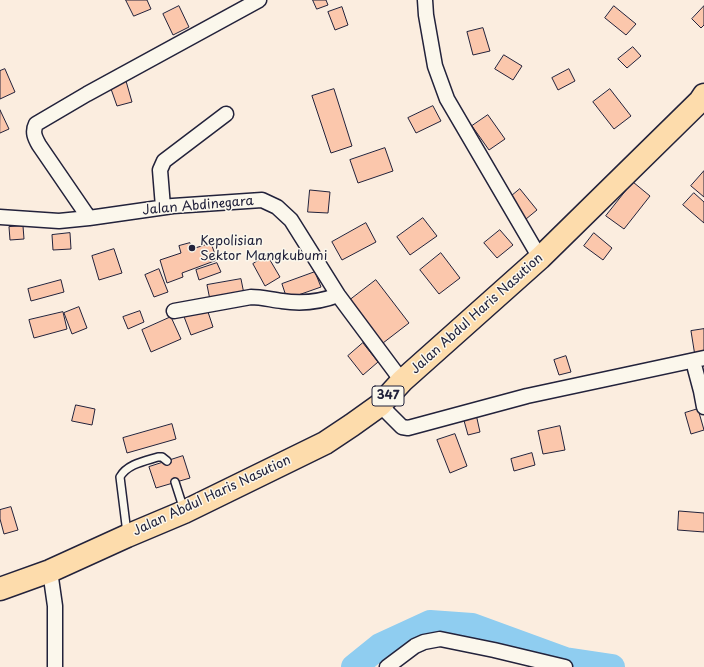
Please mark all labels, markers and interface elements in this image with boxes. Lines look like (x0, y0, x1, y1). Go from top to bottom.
street label: Jalan Abdinegara (142, 193, 254, 219)
place label: Kepolisian Sektor Mangkubumi (200, 233, 327, 264)
marker: Kepolisian Sektor Mangkubumi (187, 243, 197, 253)
street label: Jalan Abdul Haris Nasution (408, 250, 546, 378)
road number: 347 (372, 386, 404, 406)
street label: Jalan Abdul Haris Nasution (131, 452, 293, 540)

